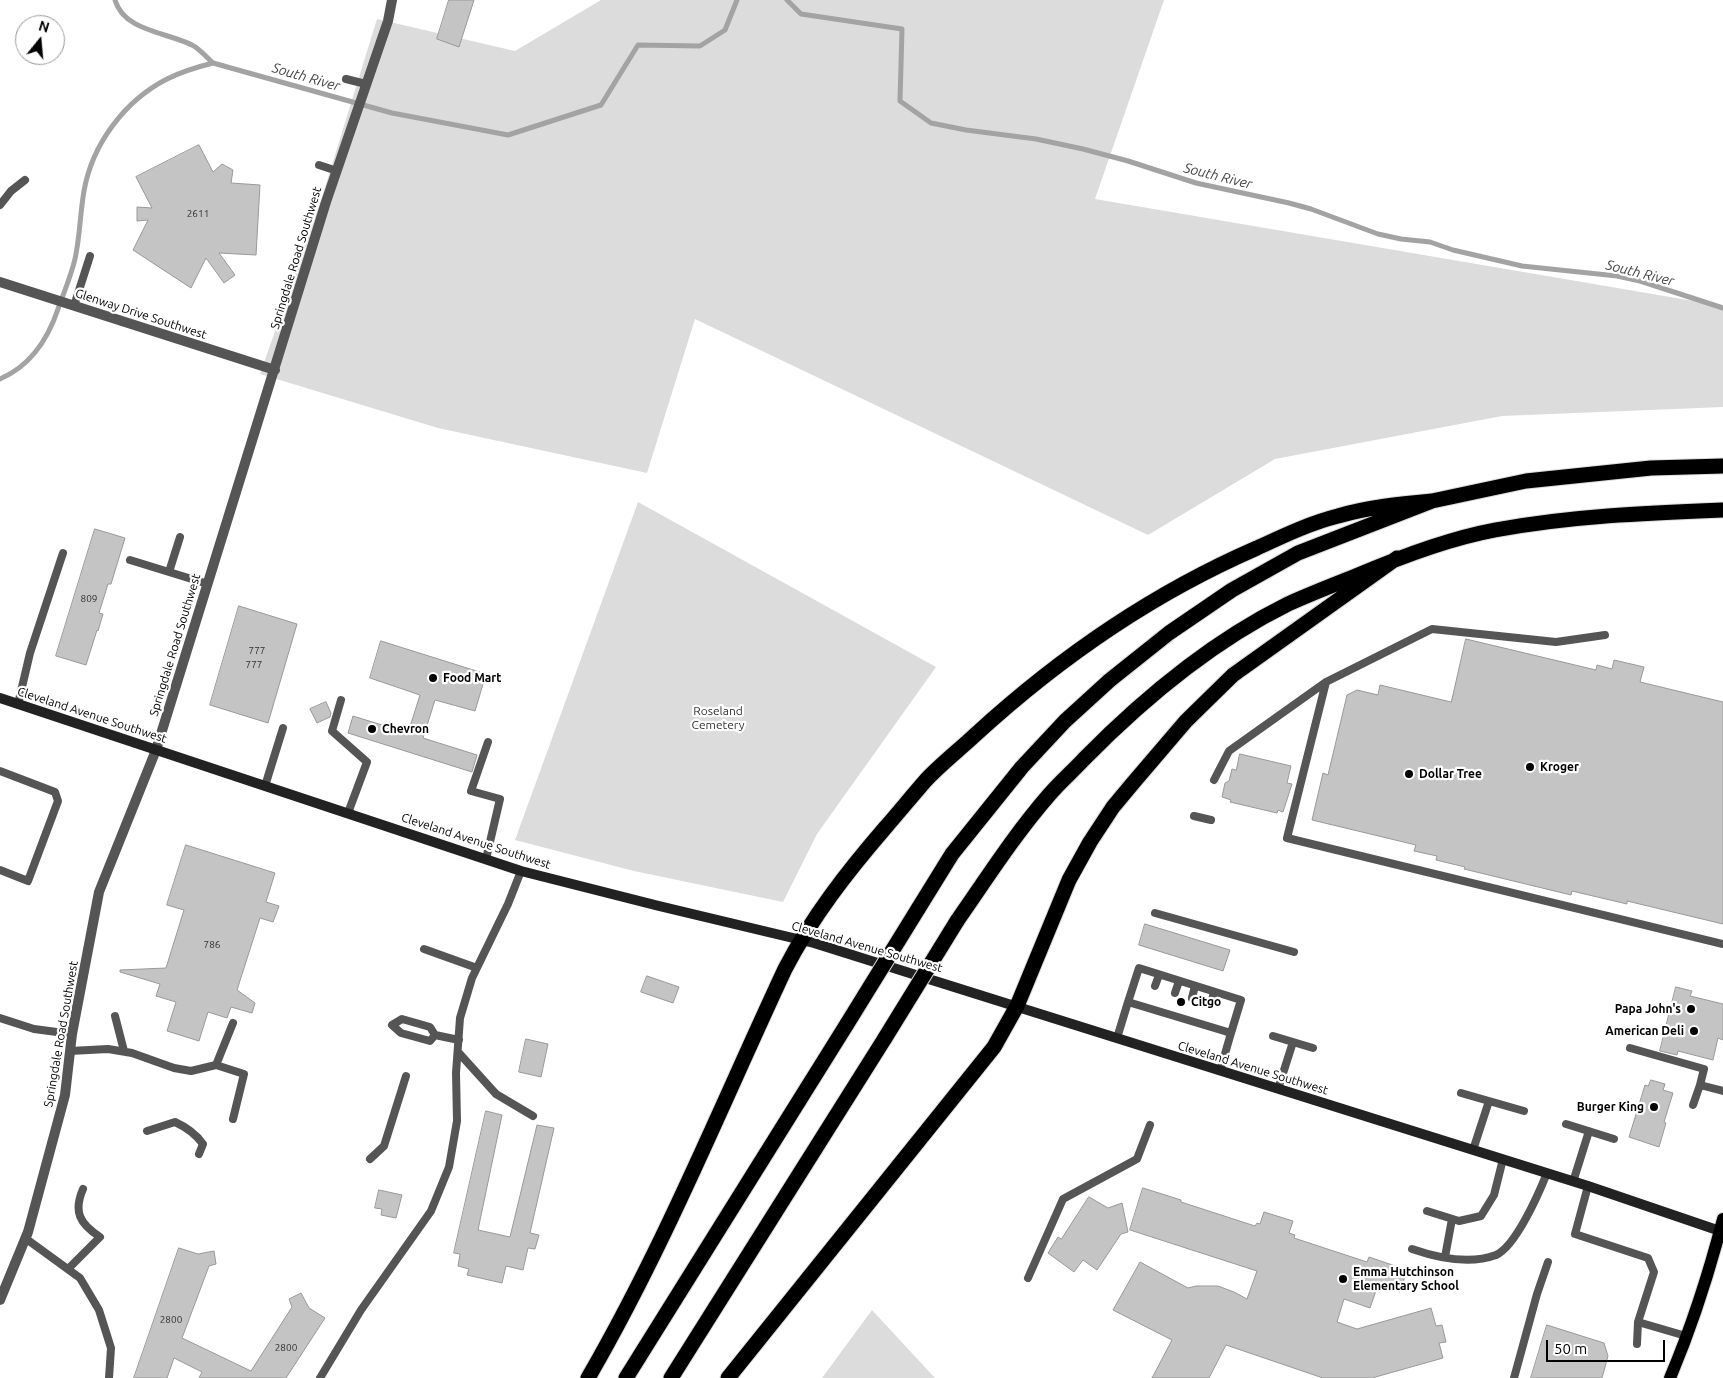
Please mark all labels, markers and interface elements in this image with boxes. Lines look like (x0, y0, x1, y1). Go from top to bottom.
north arrow (15, 15, 65, 65)
text: N (37, 17, 51, 36)
water label: South River (270, 59, 342, 95)
water label: South River (1182, 159, 1254, 193)
street label: Springdale Road Southwest (267, 185, 325, 331)
house number: 2611 (187, 208, 209, 220)
water label: South River (1604, 256, 1676, 290)
street label: Glenway Drive Southwest (74, 286, 208, 342)
street label: Springdale Road Southwest (146, 572, 204, 718)
house number: 809 (81, 593, 97, 605)
house number: 777 (249, 645, 265, 657)
house number: 777 (246, 659, 262, 671)
place label: Food Mart (443, 671, 501, 685)
marker: Food Mart (427, 672, 439, 684)
street label: Cleveland Avenue Southwest (15, 684, 169, 746)
park label: Roseland Cemetery (692, 704, 744, 732)
place label: Chevron (382, 722, 429, 736)
marker: Chevron (366, 723, 378, 735)
place label: Kroger (1540, 760, 1579, 774)
marker: Kroger (1524, 761, 1536, 773)
place label: Dollar Tree (1419, 767, 1482, 781)
marker: Dollar Tree (1403, 768, 1415, 780)
street label: Cleveland Avenue Southwest (399, 810, 553, 872)
street label: Cleveland Avenue Southwest (790, 919, 944, 975)
house number: 786 (204, 939, 220, 951)
street label: Springdale Road Southwest (41, 960, 81, 1108)
place label: Citgo (1191, 995, 1221, 1009)
marker: Citgo (1175, 996, 1187, 1008)
place label: Papa John's (1615, 1002, 1681, 1016)
marker: Papa John's (1685, 1003, 1697, 1015)
place label: American Deli (1605, 1024, 1684, 1038)
marker: American Deli (1688, 1025, 1700, 1037)
street label: Cleveland Avenue Southwest (1176, 1038, 1330, 1098)
place label: Burger King (1577, 1100, 1644, 1114)
marker: Burger King (1648, 1101, 1660, 1113)
place label: Emma Hutchinson Elementary School (1353, 1265, 1459, 1293)
marker: Emma Hutchinson Elementary School (1337, 1273, 1349, 1285)
house number: 2800 (160, 1314, 182, 1326)
scale bar (1548, 1330, 1667, 1362)
text: 50 m (1554, 1340, 1587, 1357)
house number: 2800 (275, 1342, 297, 1354)

